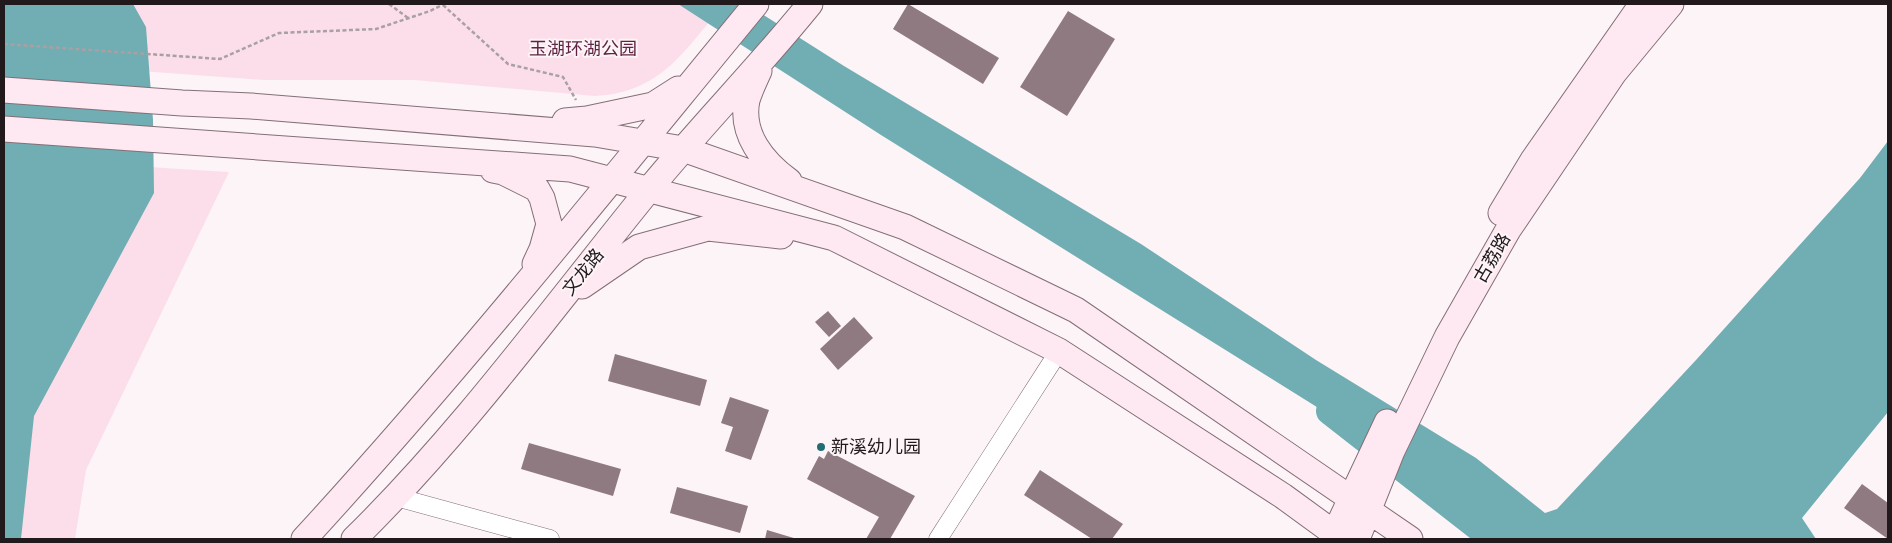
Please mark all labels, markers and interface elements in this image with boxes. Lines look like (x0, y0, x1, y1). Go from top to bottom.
park label: 玉湖环湖公园 (529, 38, 637, 60)
street label: 古荔路 (1469, 229, 1515, 287)
street label: 文龙路 (557, 244, 609, 300)
place label: 新溪幼儿园 (831, 436, 921, 458)
marker: 新溪幼儿园 (815, 441, 827, 453)

